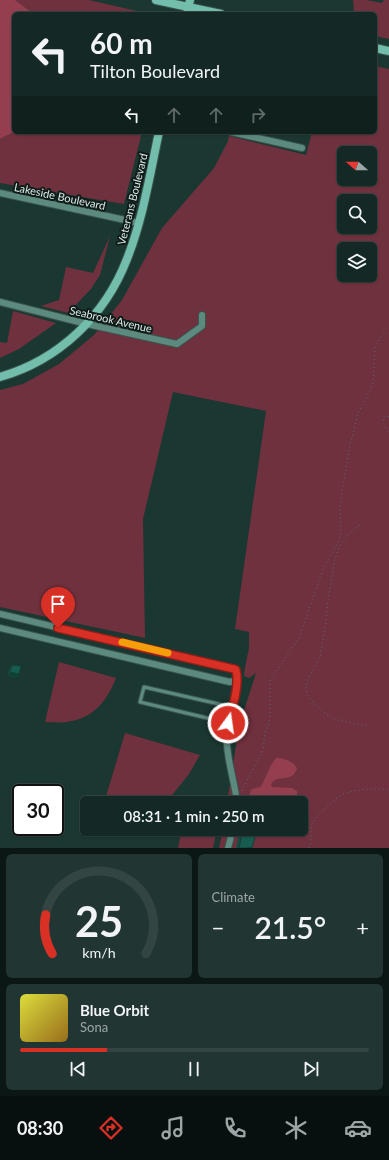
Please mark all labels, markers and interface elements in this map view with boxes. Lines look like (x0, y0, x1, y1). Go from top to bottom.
text: 60 m (90, 26, 153, 60)
icon: left (24, 28, 76, 80)
text: Tilton Boulevard (90, 60, 220, 82)
icon: left (121, 104, 143, 126)
icon: ahead (163, 104, 185, 126)
icon: ahead (205, 104, 227, 126)
icon: right (247, 104, 269, 126)
north arrow (337, 146, 377, 186)
map controls (337, 146, 377, 282)
street label: Veterans Boulevard (114, 152, 150, 246)
street label: Lakeside Boulevard (13, 180, 107, 212)
button: search (337, 194, 377, 234)
button: layers (337, 242, 377, 282)
street label: Seabrook Avenue (69, 303, 154, 335)
pin (41, 587, 75, 628)
icon: arrive (47, 593, 69, 615)
position arrow (207, 702, 249, 744)
speed limit sign: 30 (12, 784, 64, 836)
text: 08:31 · 1 min · 250 m (124, 807, 264, 825)
text: Climate (212, 889, 255, 905)
text: 25 (75, 896, 123, 946)
text: 21.5° (254, 909, 326, 945)
text: − (212, 914, 224, 941)
text: + (356, 914, 369, 941)
text: km/h (82, 944, 115, 961)
text: Blue Orbit (80, 1001, 149, 1019)
text: Sona (80, 1019, 108, 1035)
icon: previous (67, 1058, 89, 1080)
icon: pause (183, 1058, 205, 1080)
icon: next (300, 1058, 322, 1080)
icon: directions (97, 1114, 125, 1142)
icon: music (159, 1114, 187, 1142)
icon: phone (221, 1114, 249, 1142)
icon: climate (282, 1114, 310, 1142)
icon: car (344, 1114, 372, 1142)
text: 08:30 (17, 1117, 63, 1139)

